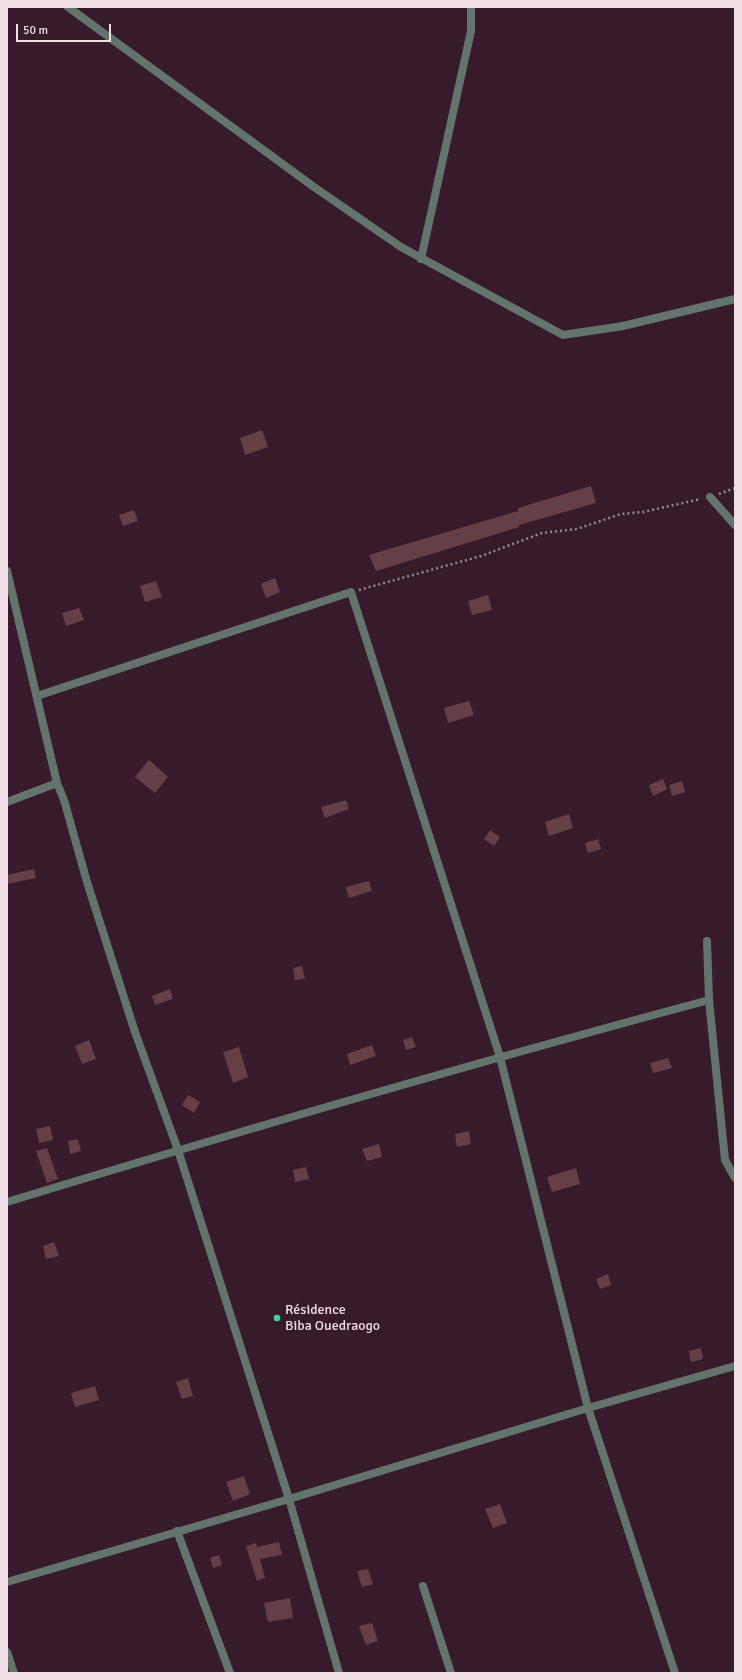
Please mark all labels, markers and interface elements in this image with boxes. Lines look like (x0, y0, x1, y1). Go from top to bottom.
scale bar (18, 16, 113, 42)
text: 50 m (23, 23, 48, 38)
place label: Résidence Biba Ouedraogo (285, 1302, 380, 1334)
marker: Résidence Biba Ouedraogo (272, 1313, 282, 1323)

